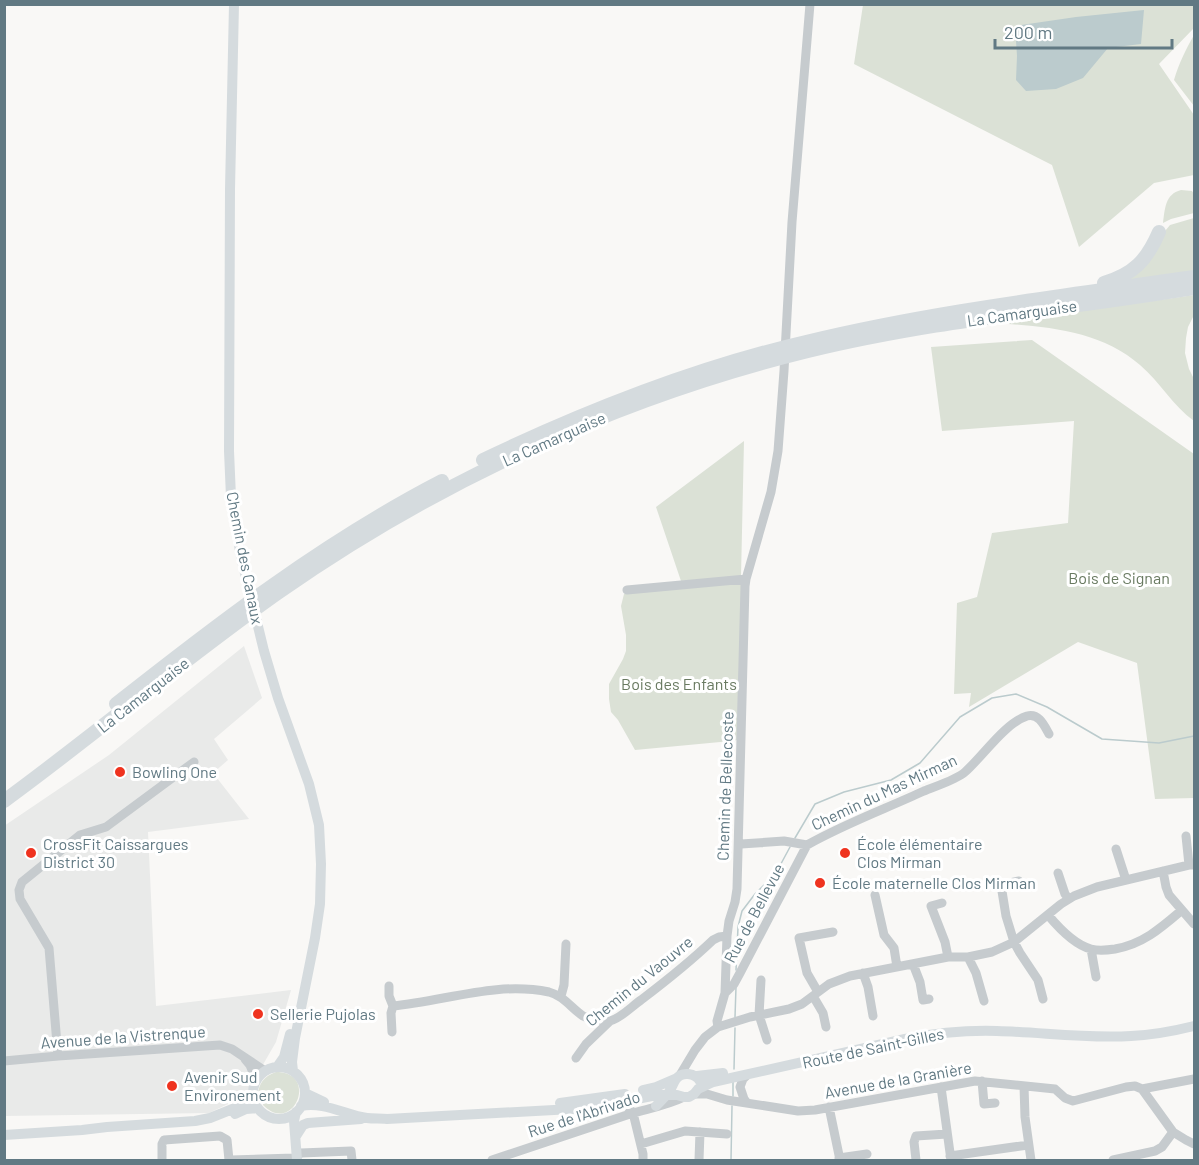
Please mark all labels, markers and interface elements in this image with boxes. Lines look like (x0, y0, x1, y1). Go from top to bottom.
scale bar (995, 12, 1172, 50)
text: 200 m (1004, 21, 1052, 43)
street label: La Camarguaise (966, 295, 1078, 330)
street label: La Camarguaise (499, 407, 608, 470)
street label: Chemin des Canaux (223, 490, 268, 626)
park label: Bois de Signan (1068, 568, 1170, 587)
street label: La Camarguaise (93, 653, 192, 736)
park label: Bois des Enfants (621, 674, 737, 693)
street label: Chemin de Bellecoste (712, 711, 737, 861)
street label: Chemin du Mas Mirman (808, 749, 960, 834)
place label: Bowling One (132, 762, 217, 781)
marker: Bowling One (113, 765, 127, 779)
place label: CrossFit Caissargues District 30 (43, 834, 189, 871)
place label: École élémentaire Clos Mirman (857, 834, 982, 871)
marker: CrossFit Caissargues District 30 (24, 846, 38, 860)
marker: École élémentaire Clos Mirman (838, 846, 852, 860)
street label: Rue de Bellevue (719, 860, 788, 966)
place label: École maternelle Clos Mirman (832, 873, 1036, 892)
marker: École maternelle Clos Mirman (813, 876, 827, 890)
street label: Chemin du Vaouvre (581, 932, 696, 1030)
place label: Sellerie Pujolas (270, 1004, 376, 1023)
marker: Sellerie Pujolas (251, 1007, 265, 1021)
street label: Avenue de la Vistrenque (40, 1021, 206, 1052)
street label: Route de Saint-Gilles (800, 1023, 945, 1072)
street label: Avenue de la Granière (823, 1057, 973, 1102)
place label: Avenir Sud Environement (184, 1067, 281, 1104)
marker: Avenir Sud Environement (165, 1079, 179, 1093)
street label: Rue de l'Abrivado (525, 1086, 642, 1141)

